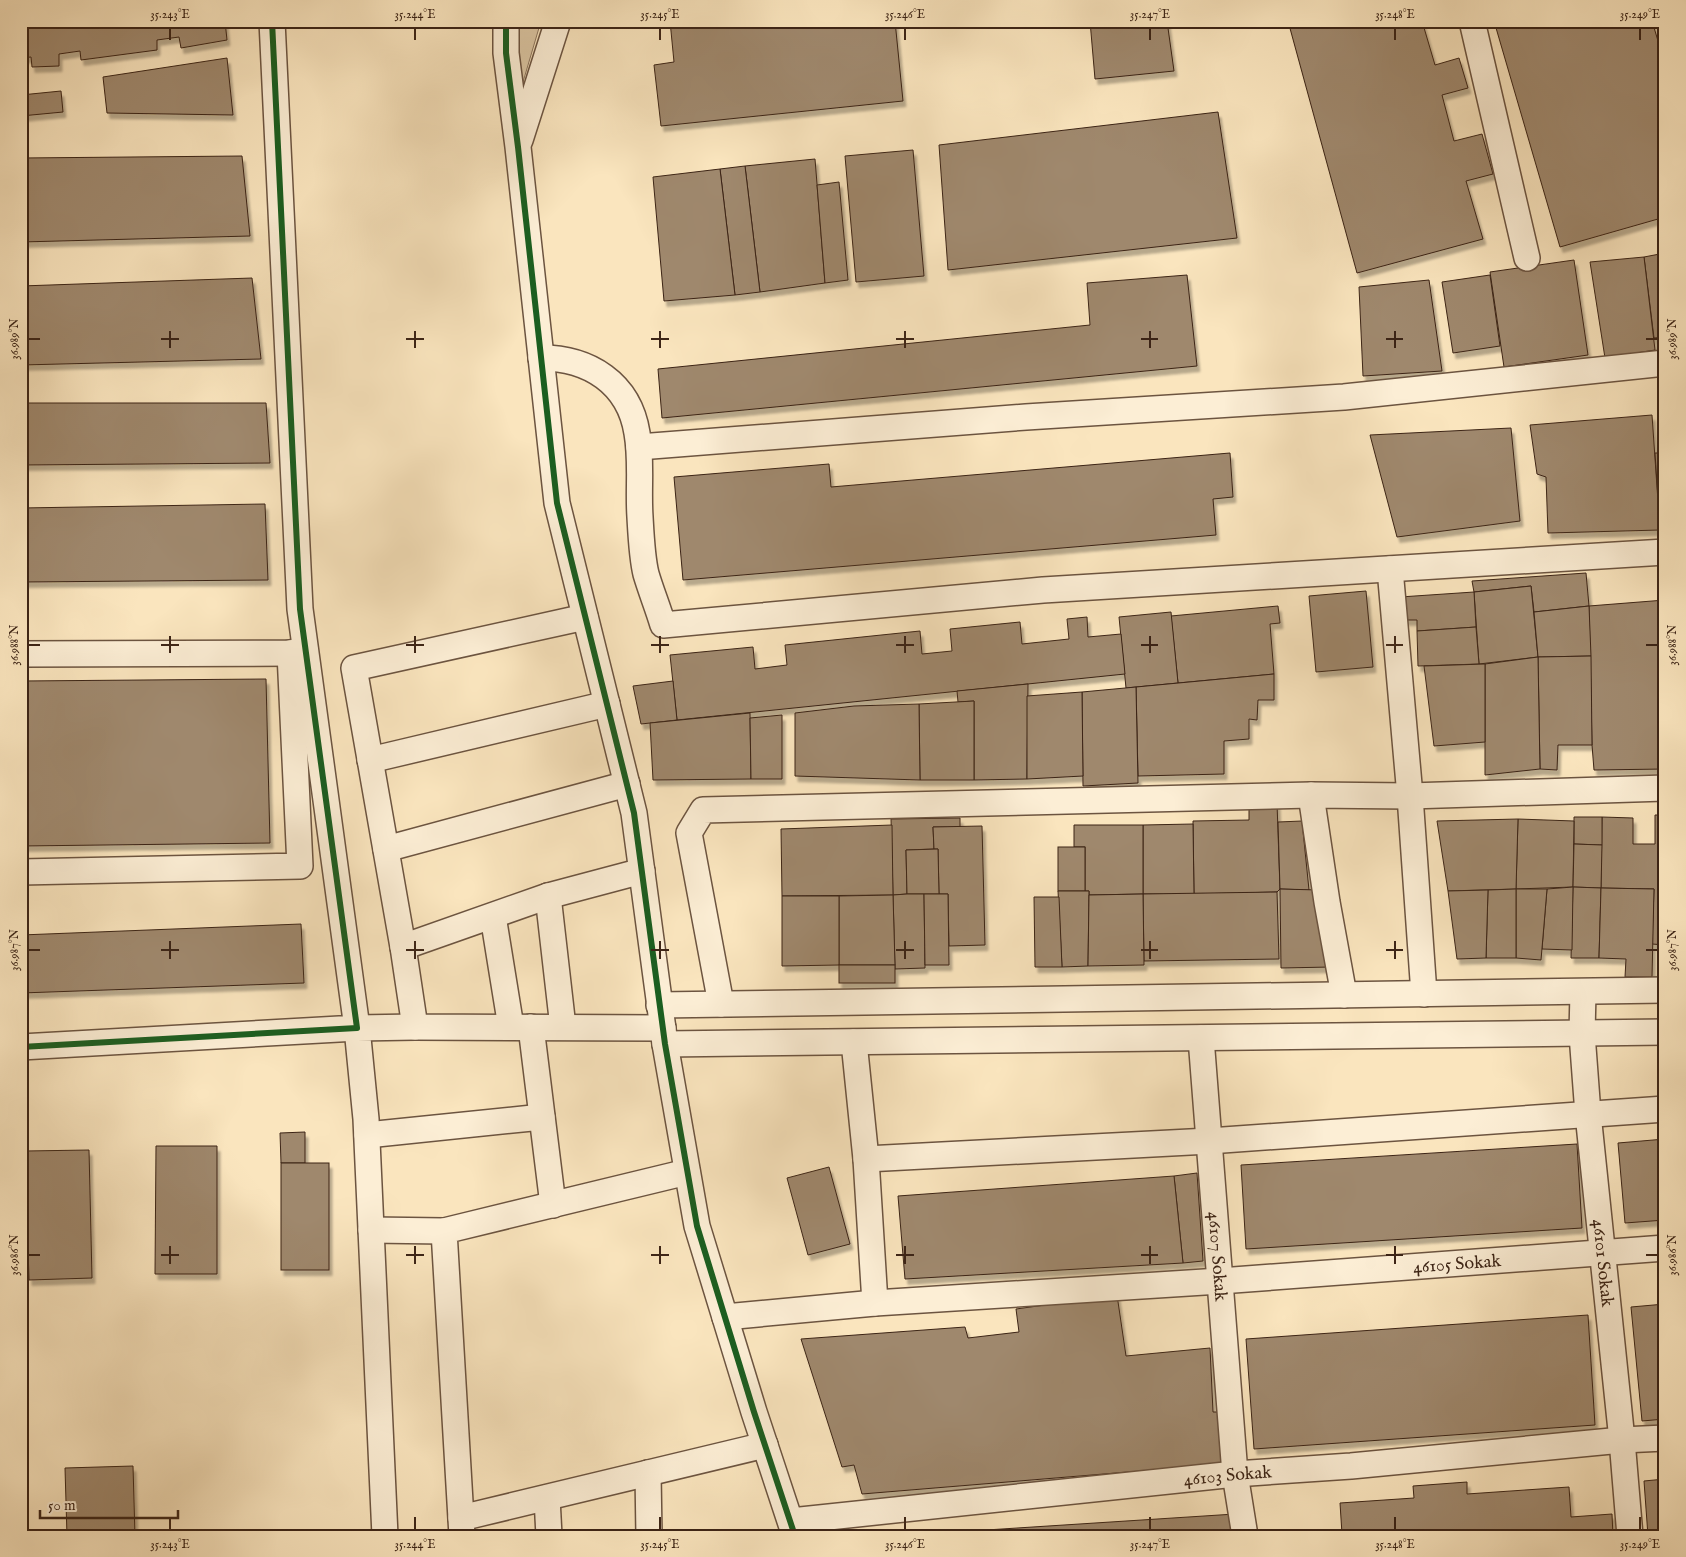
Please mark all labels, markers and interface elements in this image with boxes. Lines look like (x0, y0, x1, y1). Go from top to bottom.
text: 35.243°E (150, 7, 190, 22)
text: 35.244°E (395, 7, 435, 22)
text: 35.245°E (640, 7, 680, 22)
text: 35.246°E (885, 7, 925, 22)
text: 35.247°E (1130, 7, 1170, 22)
text: 35.248°E (1375, 7, 1415, 22)
text: 35.249°E (1620, 7, 1660, 22)
text: 36.989°N (7, 318, 22, 360)
text: 36.989°N (1665, 318, 1680, 360)
text: 36.988°N (7, 624, 22, 665)
text: 36.988°N (1665, 624, 1680, 665)
text: 36.987°N (7, 928, 22, 971)
text: 36.987°N (1665, 928, 1680, 971)
street label: 46107 Sokak (1202, 1211, 1232, 1303)
street label: 46101 Sokak (1586, 1218, 1618, 1309)
text: 36.986°N (7, 1234, 22, 1276)
text: 36.986°N (1665, 1234, 1680, 1276)
street label: 46105 Sokak (1412, 1250, 1502, 1280)
street label: 46103 Sokak (1183, 1461, 1273, 1492)
scale bar (40, 1487, 178, 1519)
text: 50 m (48, 1496, 76, 1515)
text: 35.243°E (150, 1537, 190, 1552)
text: 35.244°E (395, 1537, 435, 1552)
text: 35.245°E (640, 1537, 680, 1552)
text: 35.246°E (885, 1537, 925, 1552)
text: 35.247°E (1130, 1537, 1170, 1552)
text: 35.248°E (1375, 1537, 1415, 1552)
text: 35.249°E (1620, 1537, 1660, 1552)

